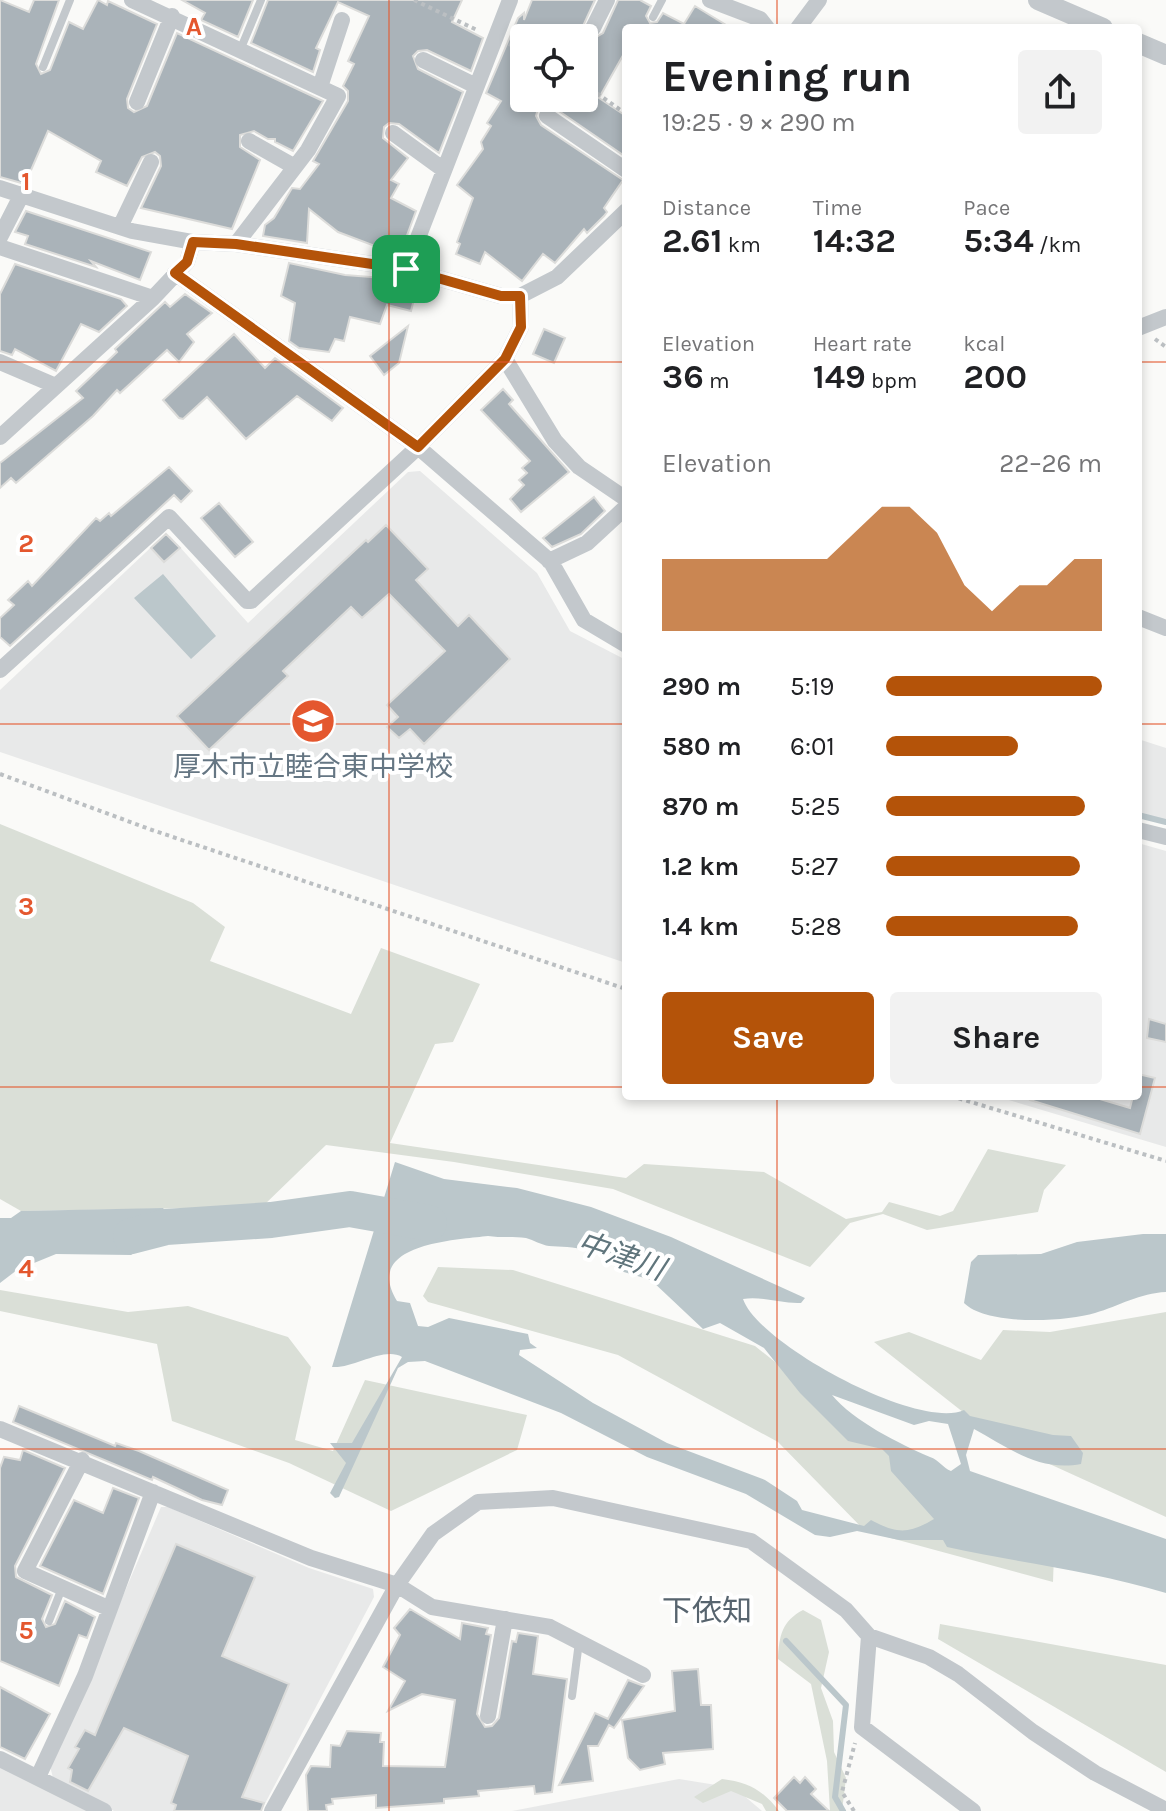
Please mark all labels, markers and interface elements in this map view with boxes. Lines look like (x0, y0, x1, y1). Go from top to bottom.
text: A (186, 11, 202, 42)
map controls (510, 24, 598, 112)
button: locate (510, 24, 598, 112)
button: share (1018, 50, 1102, 134)
text: Evening run (662, 51, 912, 102)
text: 19:25 · 9 × 290 m (662, 107, 856, 138)
text: 1 (21, 166, 31, 197)
text: Distance (662, 195, 751, 221)
text: Time (813, 195, 862, 221)
text: Pace (963, 195, 1010, 221)
text: 2.61 (662, 221, 723, 261)
text: 14:32 (813, 221, 896, 261)
text: 5:34 (963, 221, 1034, 261)
text: km (723, 232, 761, 258)
text: /km (1034, 232, 1081, 258)
pin (372, 235, 440, 303)
icon: arrive (384, 247, 428, 291)
text: Elevation (662, 331, 755, 357)
text: Heart rate (813, 331, 912, 357)
text: kcal (963, 331, 1005, 357)
text: 36 (662, 357, 704, 397)
text: 149 (813, 357, 866, 397)
text: 200 (963, 357, 1027, 397)
text: m (704, 368, 730, 394)
text: bpm (866, 368, 917, 394)
text: Elevation (662, 448, 772, 479)
text: 22–26 m (999, 448, 1102, 479)
text: 2 (18, 528, 34, 559)
text: 290 m (662, 671, 741, 702)
text: 5:19 (790, 671, 834, 702)
school or university icon: 厚木市立睦合東中学校 (289, 697, 337, 745)
text: 580 m (662, 731, 742, 762)
text: 6:01 (790, 731, 835, 762)
place label: 厚木市立睦合東中学校 (173, 750, 453, 783)
text: 870 m (662, 791, 739, 822)
text: 5:25 (790, 791, 840, 822)
text: 1.2 km (662, 851, 739, 882)
text: 5:27 (790, 851, 838, 882)
text: 3 (18, 891, 34, 922)
text: 1.4 km (662, 911, 739, 942)
text: 5:28 (790, 911, 842, 942)
button: Save (662, 992, 874, 1084)
button: Share (890, 992, 1102, 1084)
water label: 中津川 (573, 1224, 672, 1289)
text: 4 (18, 1253, 34, 1284)
district label: 下依知 (662, 1593, 752, 1629)
text: 5 (18, 1615, 34, 1646)

